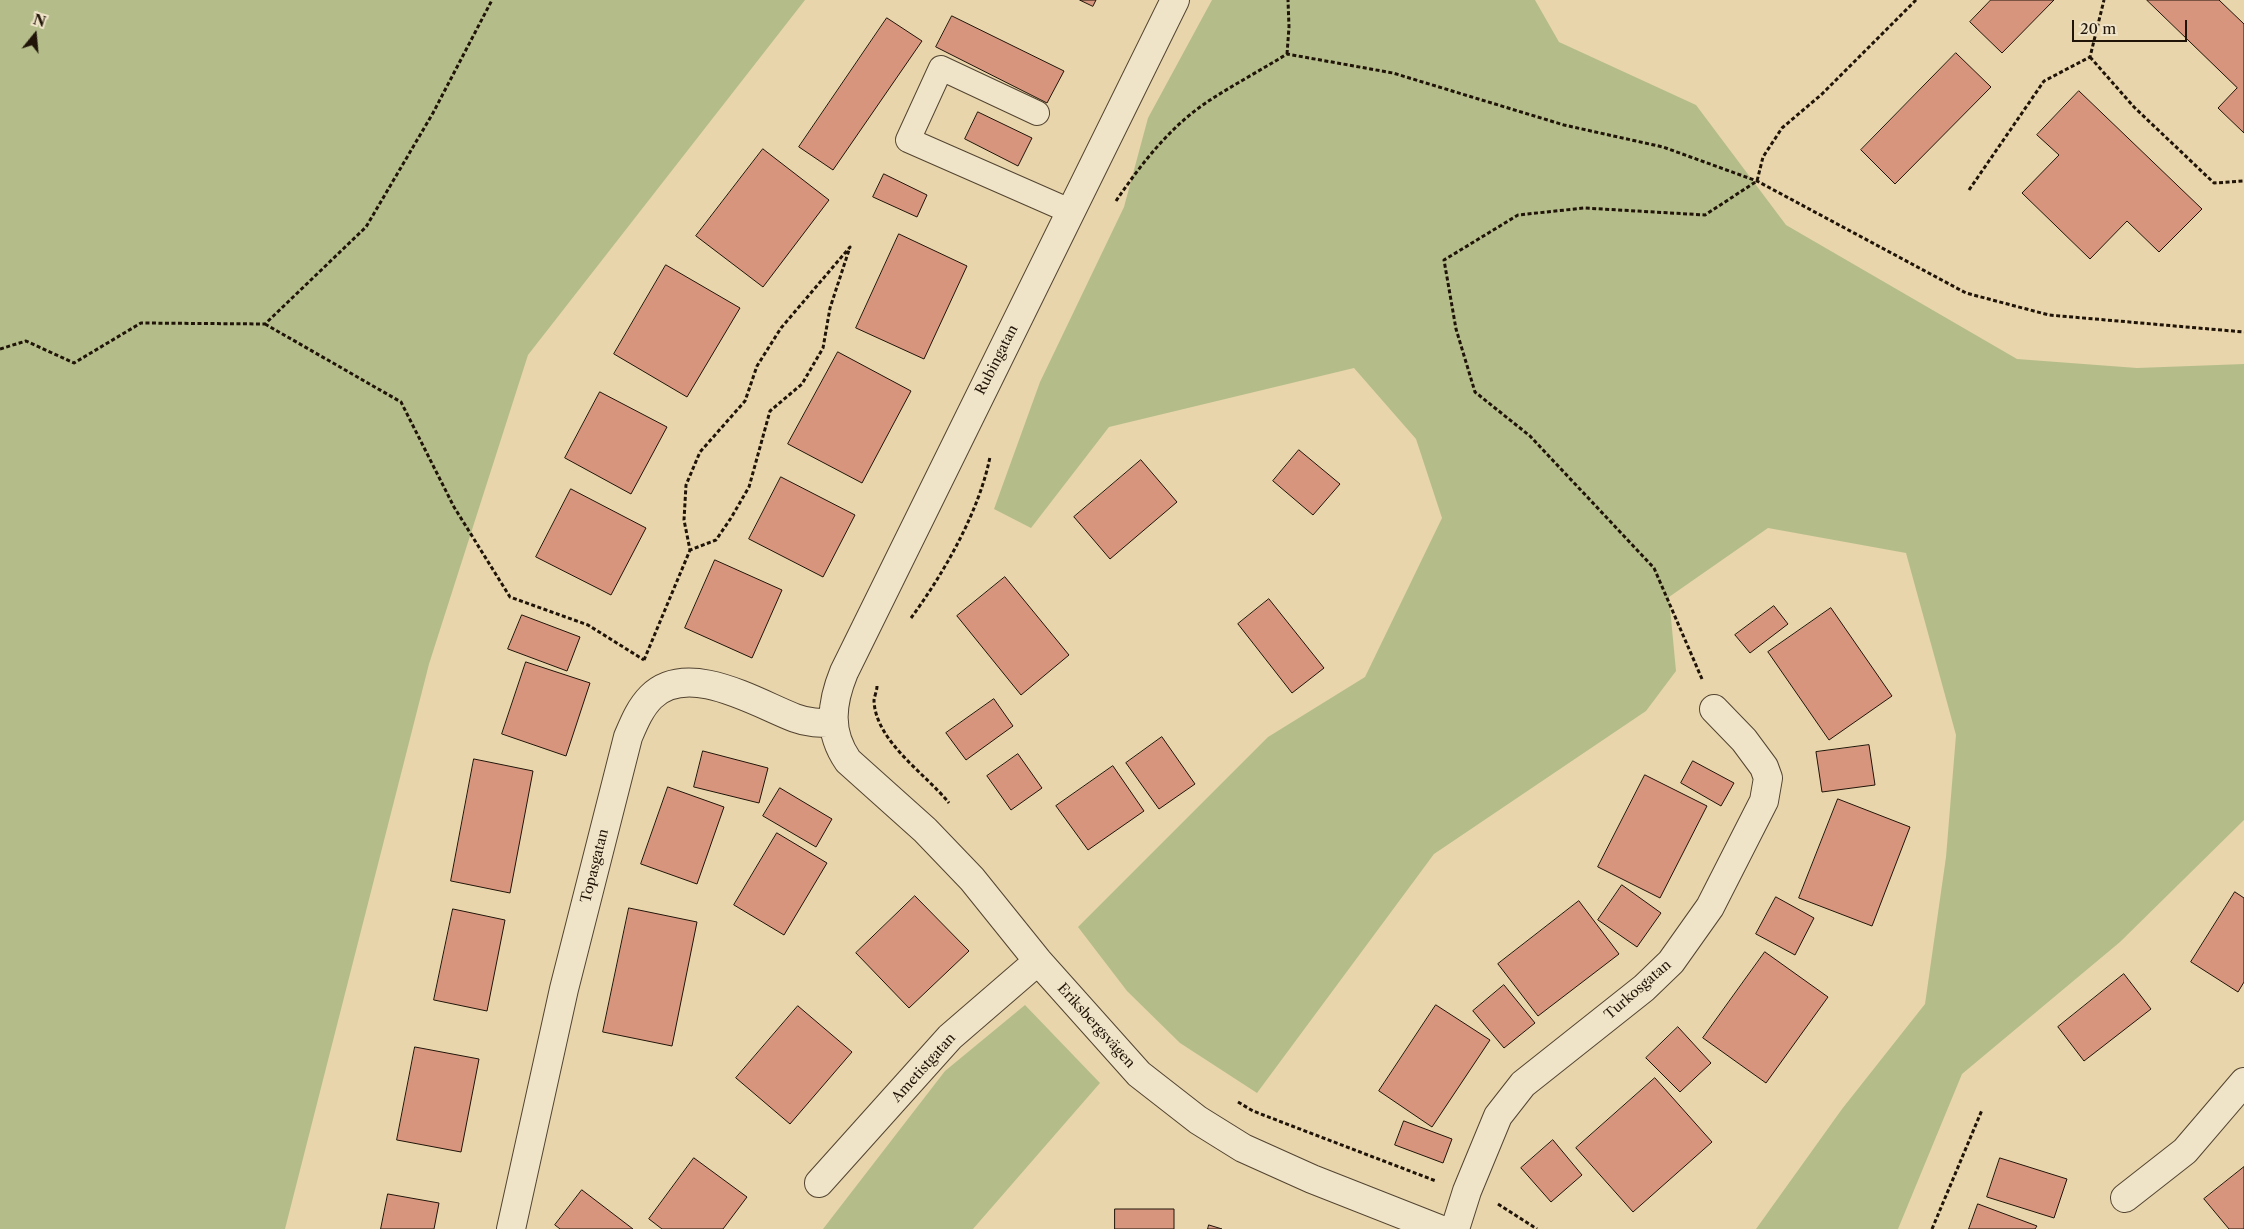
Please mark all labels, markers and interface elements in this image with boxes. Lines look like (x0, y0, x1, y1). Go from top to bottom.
north arrow (10, 10, 60, 60)
text: N (31, 10, 48, 31)
scale bar (2074, 10, 2189, 42)
text: 20 m (2080, 19, 2116, 38)
street label: Rubingatan (972, 322, 1022, 398)
street label: Topasgatan (578, 827, 612, 905)
street label: Turkosgatan (1601, 957, 1675, 1023)
street label: Eriksbergsvägen (1054, 980, 1138, 1072)
street label: Ametistgatan (889, 1030, 959, 1106)

